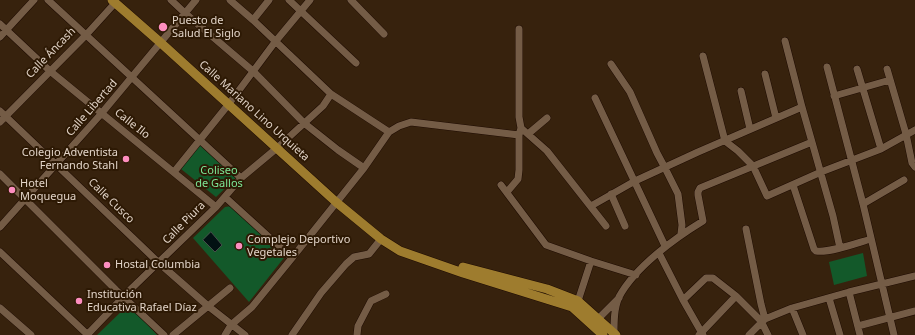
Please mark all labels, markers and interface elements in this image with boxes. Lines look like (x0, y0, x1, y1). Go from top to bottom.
place label: Puesto de Salud El Siglo (172, 14, 240, 40)
marker: Puesto de Salud El Siglo (157, 21, 169, 33)
street label: Calle Áncash (24, 25, 78, 81)
street label: Calle Mariano Lino Urquieta (196, 58, 312, 164)
street label: Calle Libertad (64, 77, 120, 139)
street label: Calle Ilo (112, 106, 152, 142)
place label: Colegio Adventista Fernando Stahl (22, 146, 118, 172)
marker: Colegio Adventista Fernando Stahl (121, 154, 131, 164)
park label: Coliseo de Gallos (195, 164, 243, 190)
street label: Calle Cusco (85, 176, 137, 226)
place label: Hotel Moquegua (20, 177, 76, 203)
marker: Hotel Moquegua (7, 185, 17, 195)
street label: Calle Piura (160, 199, 208, 247)
place label: Complejo Deportivo Vegetales (247, 233, 350, 259)
marker: Complejo Deportivo Vegetales (234, 241, 244, 251)
place label: Hostal Columbia (115, 258, 200, 272)
marker: Hostal Columbia (102, 260, 112, 270)
place label: Institución Educativa Rafael Díaz (87, 288, 197, 314)
marker: Institución Educativa Rafael Díaz (74, 296, 84, 306)

